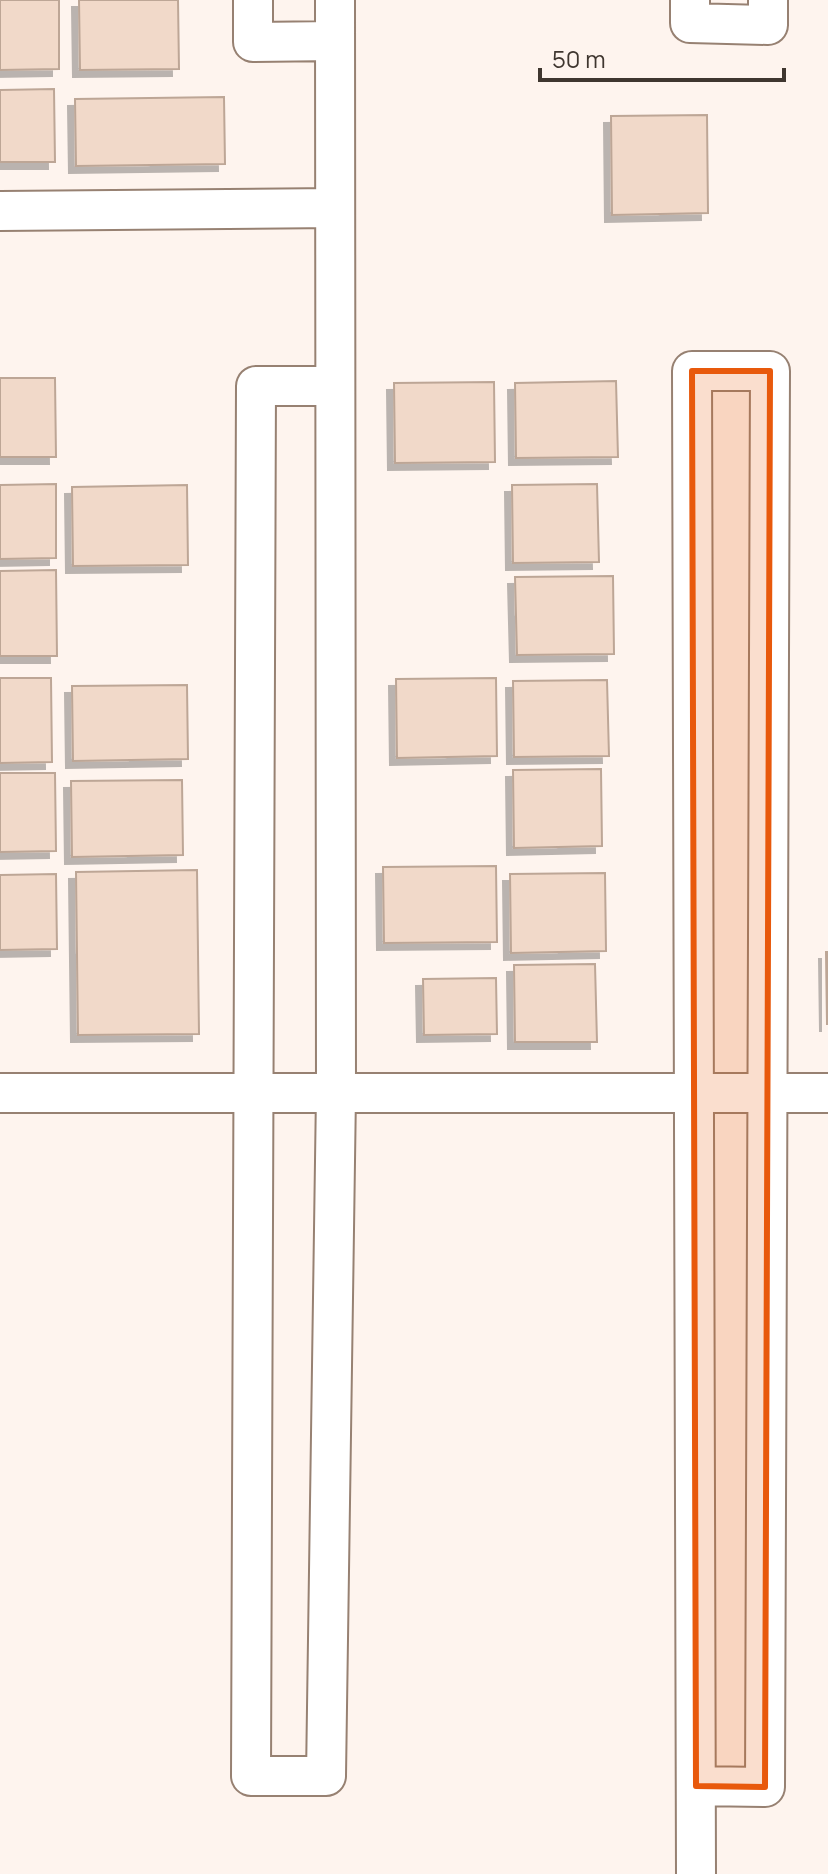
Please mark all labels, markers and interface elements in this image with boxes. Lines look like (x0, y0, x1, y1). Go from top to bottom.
scale bar (540, 32, 784, 82)
text: 50 m (552, 42, 606, 75)

